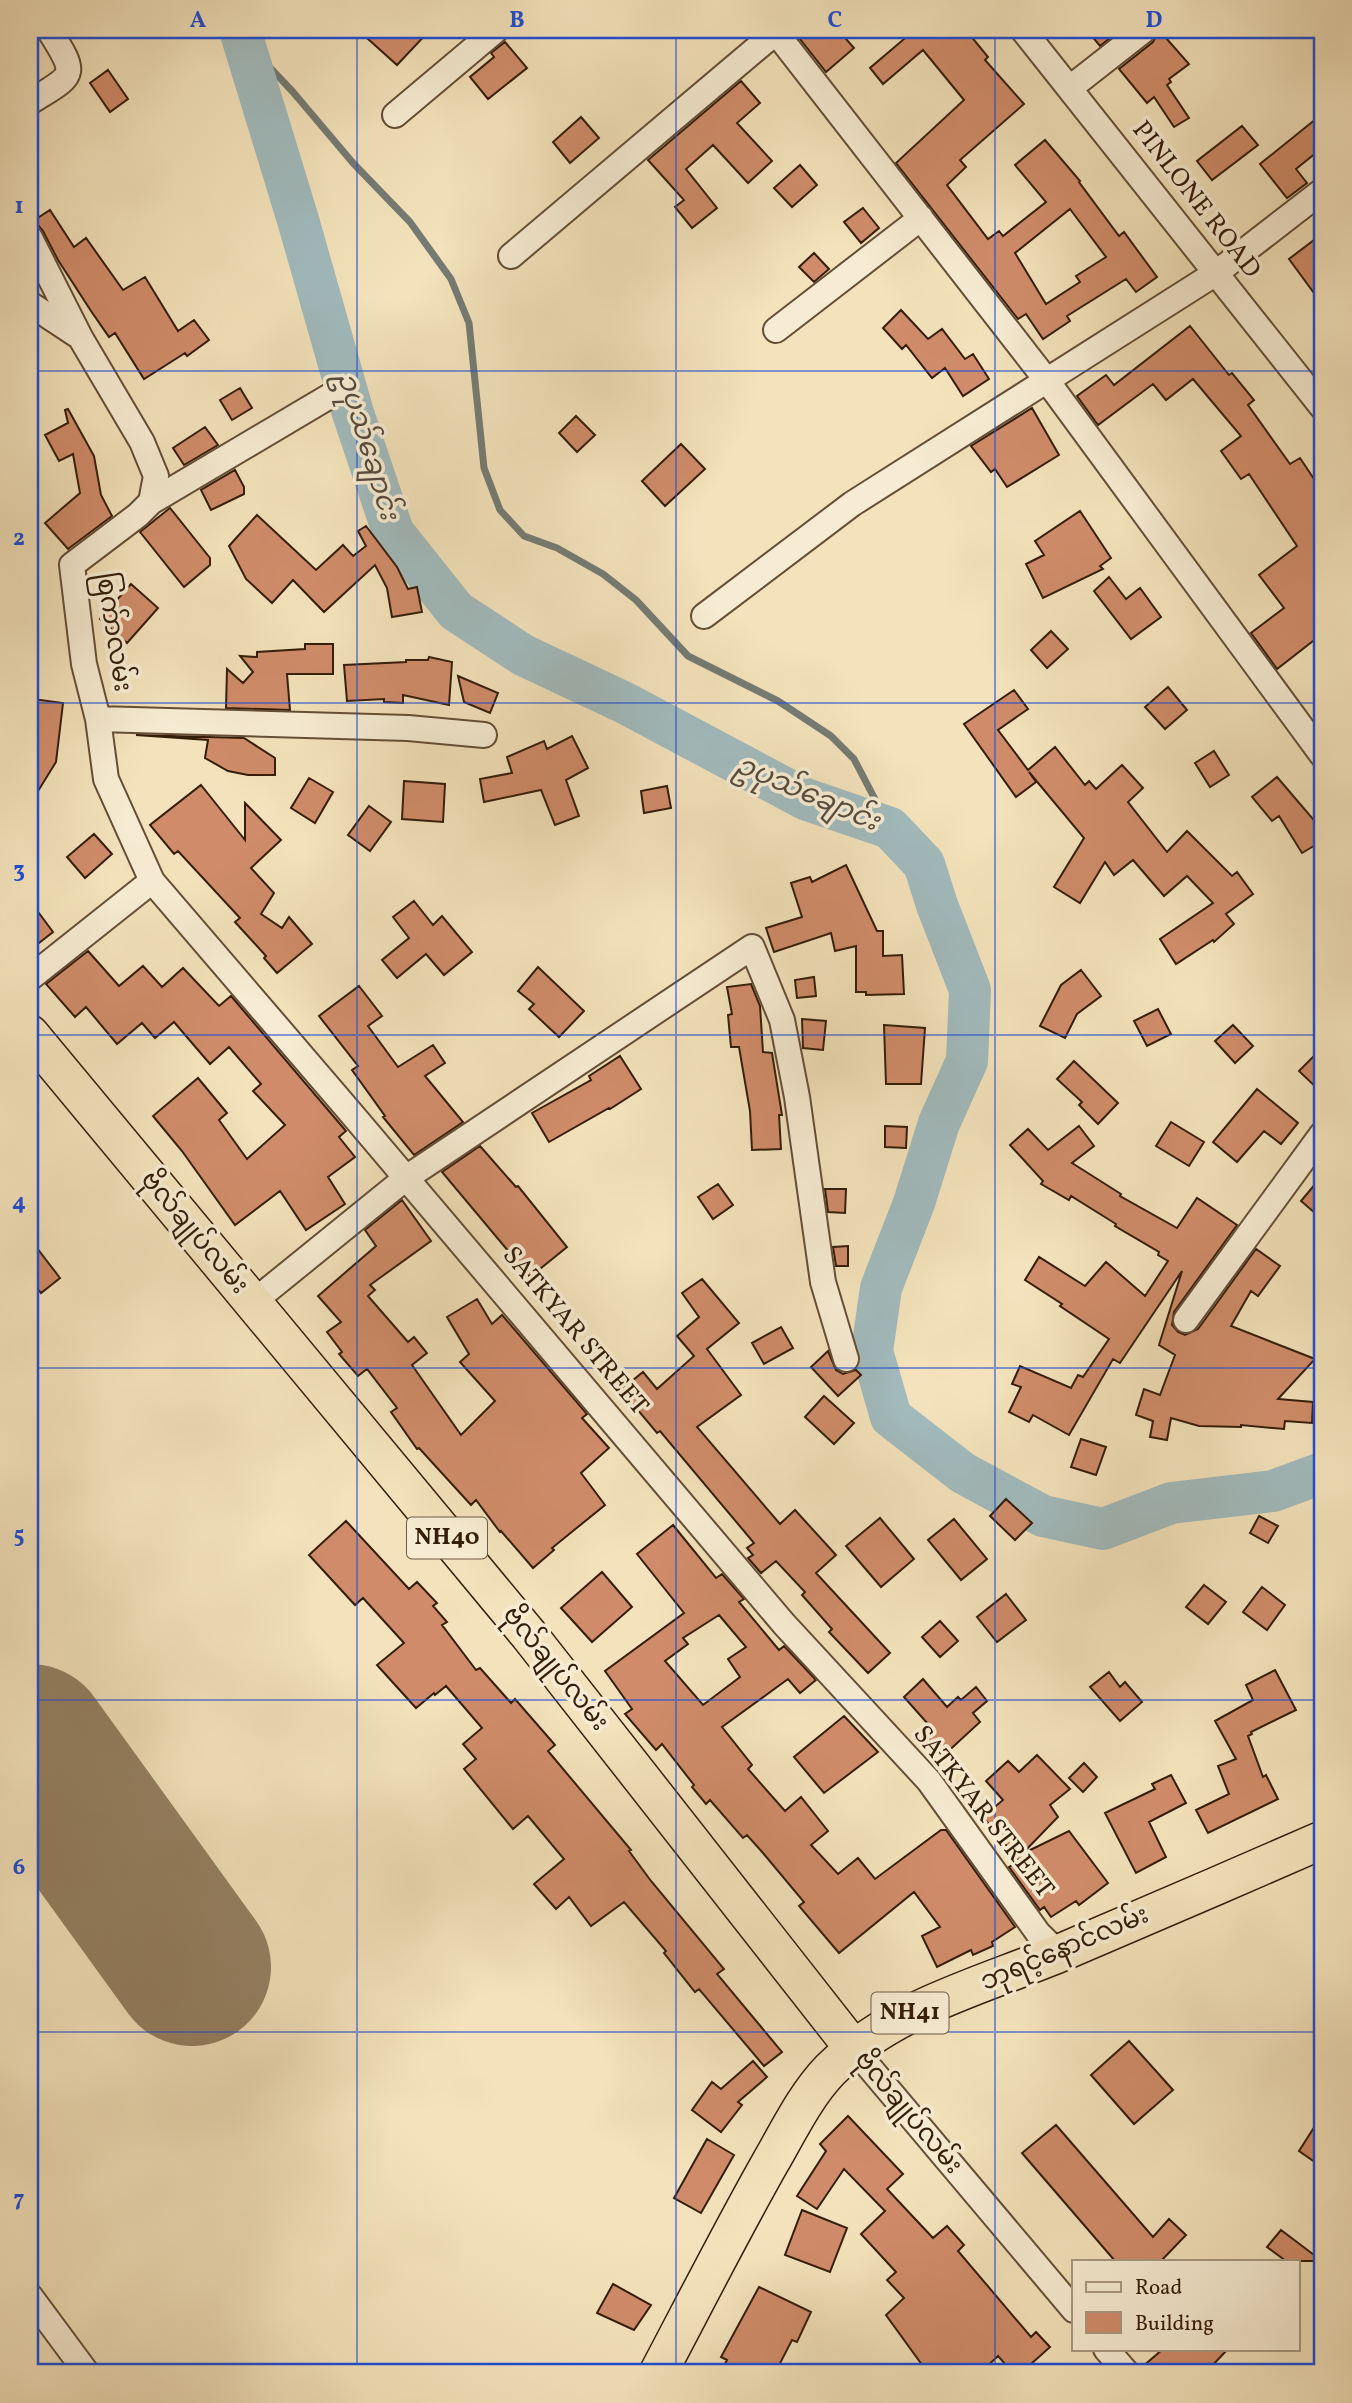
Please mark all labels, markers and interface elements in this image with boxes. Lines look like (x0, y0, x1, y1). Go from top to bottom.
text: A (190, 5, 206, 37)
text: B (509, 5, 525, 37)
text: C (828, 5, 842, 37)
text: D (1146, 5, 1163, 37)
street label: PINLONE ROAD (1123, 114, 1269, 286)
text: 1 (14, 191, 24, 223)
water label: ဥပုသ်ချောင်း (324, 367, 411, 528)
text: 2 (13, 523, 25, 555)
street label: စြက်ာလမ်း (85, 570, 141, 694)
water label: ဥပုသ်ချောင်း (728, 744, 888, 845)
text: 3 (13, 855, 25, 887)
street label: ဗိုလ်ချုပ်လမ်း (131, 1163, 257, 1303)
text: 4 (12, 1187, 26, 1219)
street label: SATKYAR STREET (494, 1239, 656, 1423)
road number: NH40 (407, 1518, 487, 1558)
text: 5 (13, 1520, 25, 1552)
street label: ဗိုလ်ချုပ်လမ်း (493, 1598, 617, 1740)
street label: SATKYAR STREET (904, 1718, 1062, 1906)
text: 6 (13, 1852, 25, 1884)
street label: ဘုရင့်နောင်လမ်း (975, 1896, 1155, 2002)
road number: NH41 (872, 1992, 948, 2034)
street label: ဗိုလ်ချုပ်လမ်း (845, 2043, 971, 2183)
text: 7 (14, 2184, 25, 2216)
legend (1072, 2260, 1300, 2350)
text: Road (1135, 2274, 1182, 2303)
text: Building (1135, 2310, 1214, 2339)

